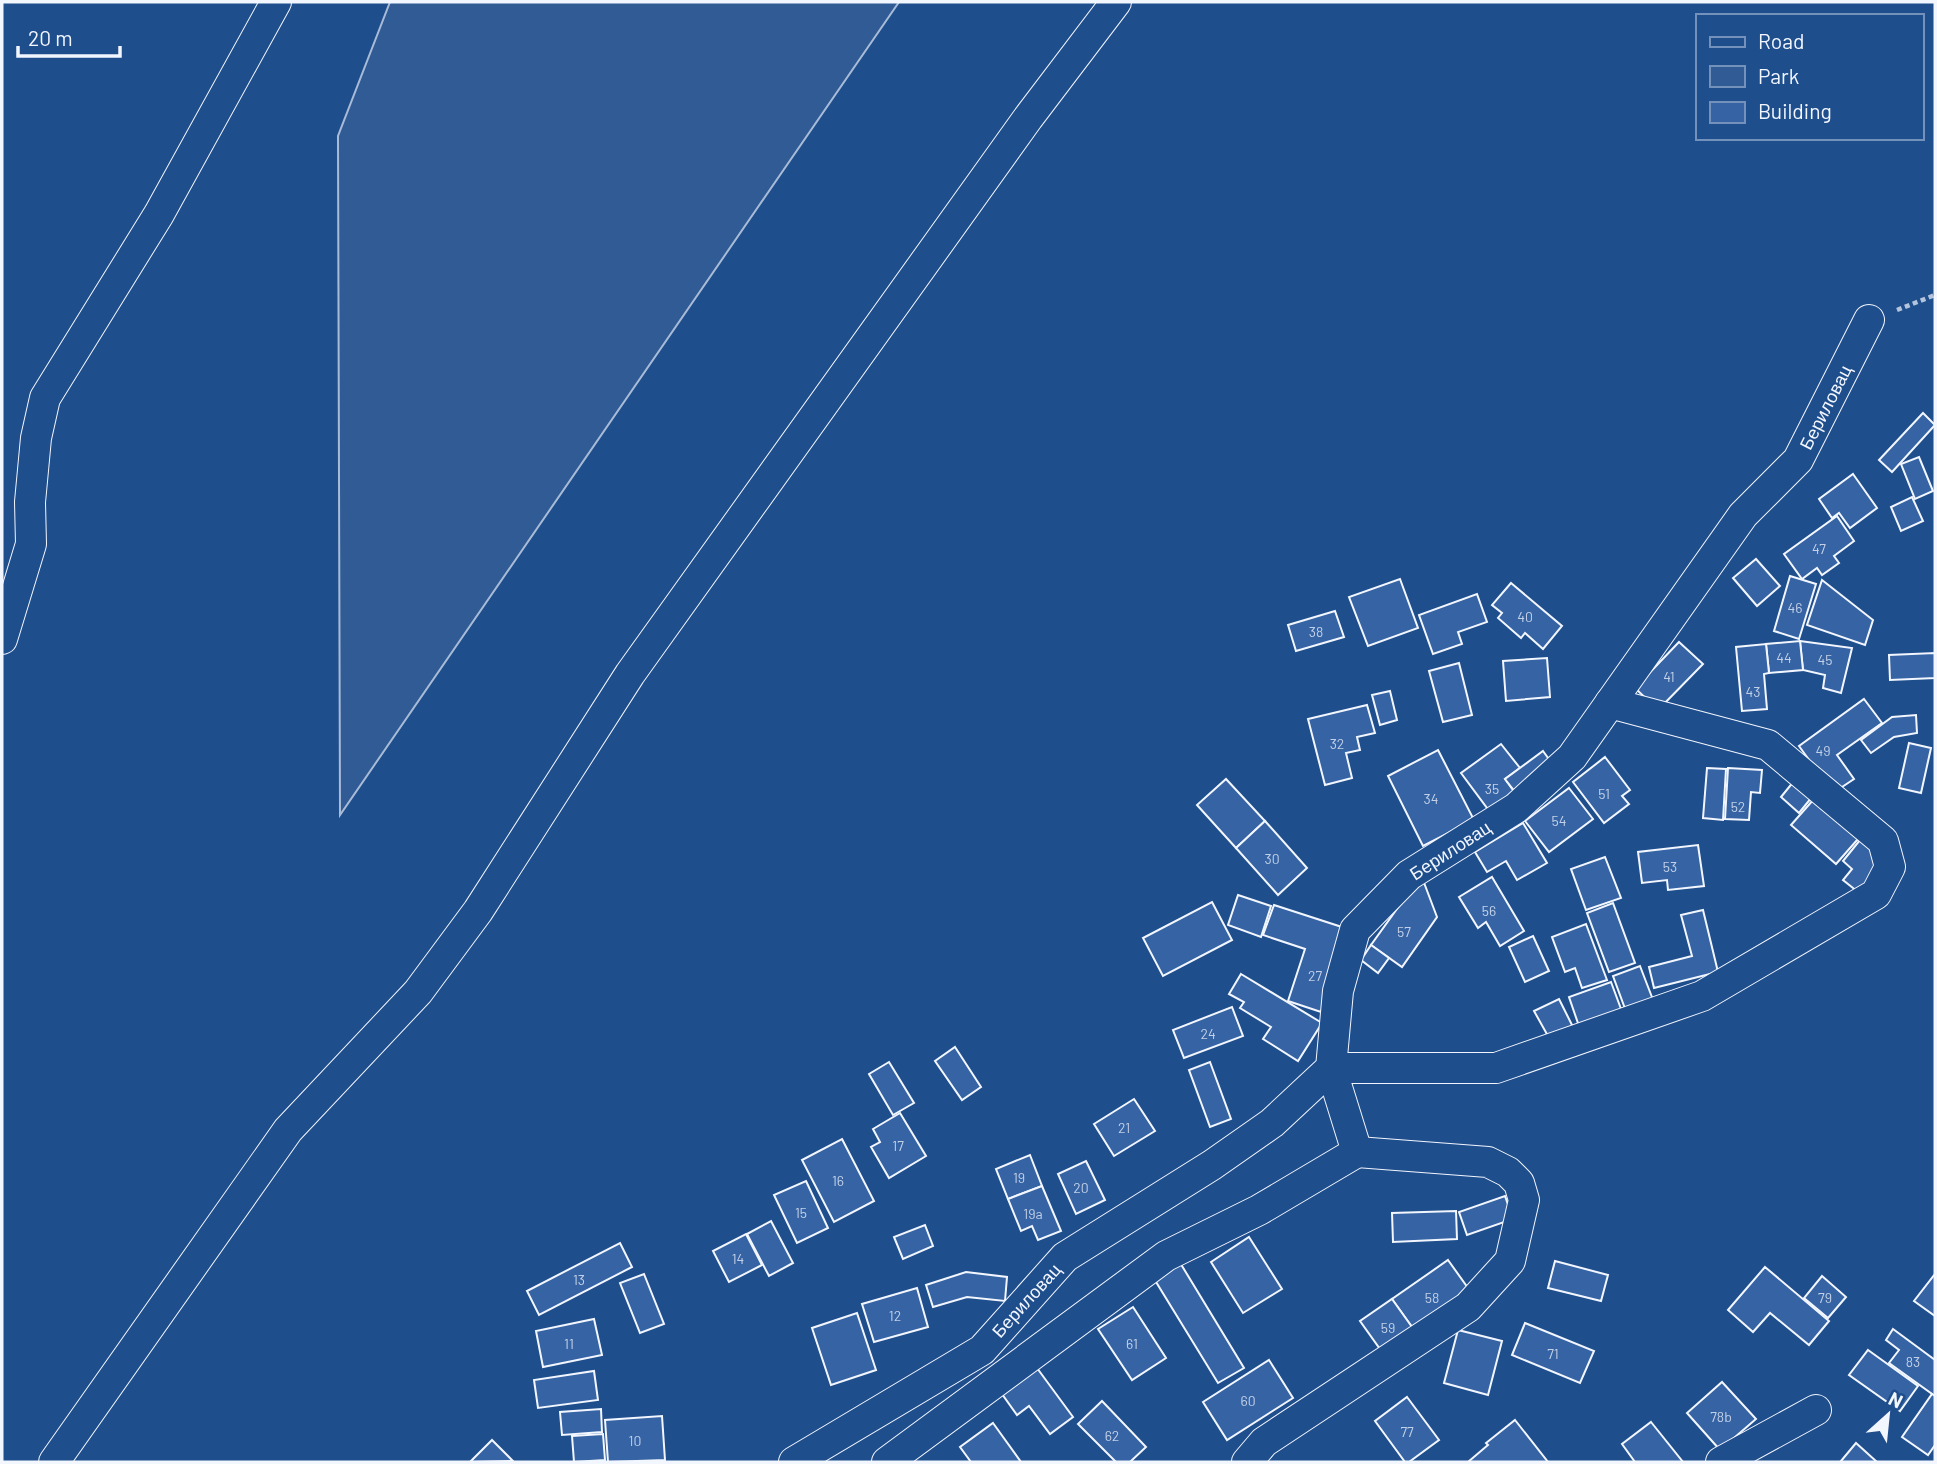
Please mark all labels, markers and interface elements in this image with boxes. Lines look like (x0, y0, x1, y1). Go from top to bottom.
scale bar (18, 14, 119, 58)
legend (1696, 14, 1923, 140)
text: 20 m (28, 25, 73, 50)
text: Road (1758, 28, 1804, 53)
text: Park (1758, 63, 1799, 88)
text: Building (1758, 98, 1832, 123)
street label: Бериловац (1794, 361, 1856, 453)
house number: 47 (1812, 540, 1826, 557)
house number: 46 (1788, 599, 1802, 616)
house number: 40 (1517, 608, 1533, 625)
house number: 38 (1309, 623, 1323, 640)
house number: 44 (1776, 649, 1792, 666)
house number: 45 (1818, 651, 1832, 668)
house number: 41 (1663, 668, 1675, 685)
house number: 43 (1746, 683, 1760, 700)
house number: 32 (1330, 735, 1344, 752)
house number: 49 (1815, 742, 1831, 759)
house number: 35 (1485, 780, 1499, 797)
house number: 51 (1598, 785, 1610, 802)
house number: 34 (1424, 790, 1438, 807)
house number: 52 (1731, 798, 1745, 815)
house number: 54 (1552, 812, 1566, 829)
street label: Бериловац (1405, 816, 1495, 884)
house number: 30 (1264, 850, 1280, 867)
house number: 53 (1663, 858, 1677, 875)
house number: 56 (1482, 902, 1496, 919)
house number: 57 (1397, 923, 1411, 940)
house number: 27 (1308, 967, 1322, 984)
house number: 24 (1200, 1025, 1216, 1042)
house number: 21 (1118, 1119, 1130, 1136)
house number: 17 (892, 1137, 904, 1154)
house number: 19 (1013, 1169, 1025, 1186)
house number: 16 (832, 1172, 844, 1189)
house number: 20 (1073, 1179, 1089, 1196)
house number: 15 (795, 1204, 807, 1221)
house number: 19a (1023, 1205, 1043, 1222)
house number: 14 (732, 1250, 744, 1267)
street label: Бериловац (987, 1258, 1065, 1342)
house number: 13 (573, 1271, 585, 1288)
house number: 58 (1425, 1289, 1439, 1306)
house number: 79 (1818, 1289, 1832, 1306)
house number: 12 (889, 1307, 901, 1324)
house number: 59 (1381, 1319, 1395, 1336)
house number: 11 (564, 1335, 574, 1352)
house number: 61 (1126, 1335, 1138, 1352)
house number: 71 (1547, 1345, 1559, 1362)
house number: 83 (1906, 1353, 1920, 1370)
north arrow (1853, 1380, 1923, 1450)
text: N (1885, 1386, 1907, 1413)
house number: 60 (1240, 1392, 1256, 1409)
house number: 78b (1710, 1408, 1732, 1425)
house number: 77 (1400, 1423, 1414, 1440)
house number: 62 (1105, 1427, 1119, 1444)
house number: 10 (629, 1432, 641, 1449)

